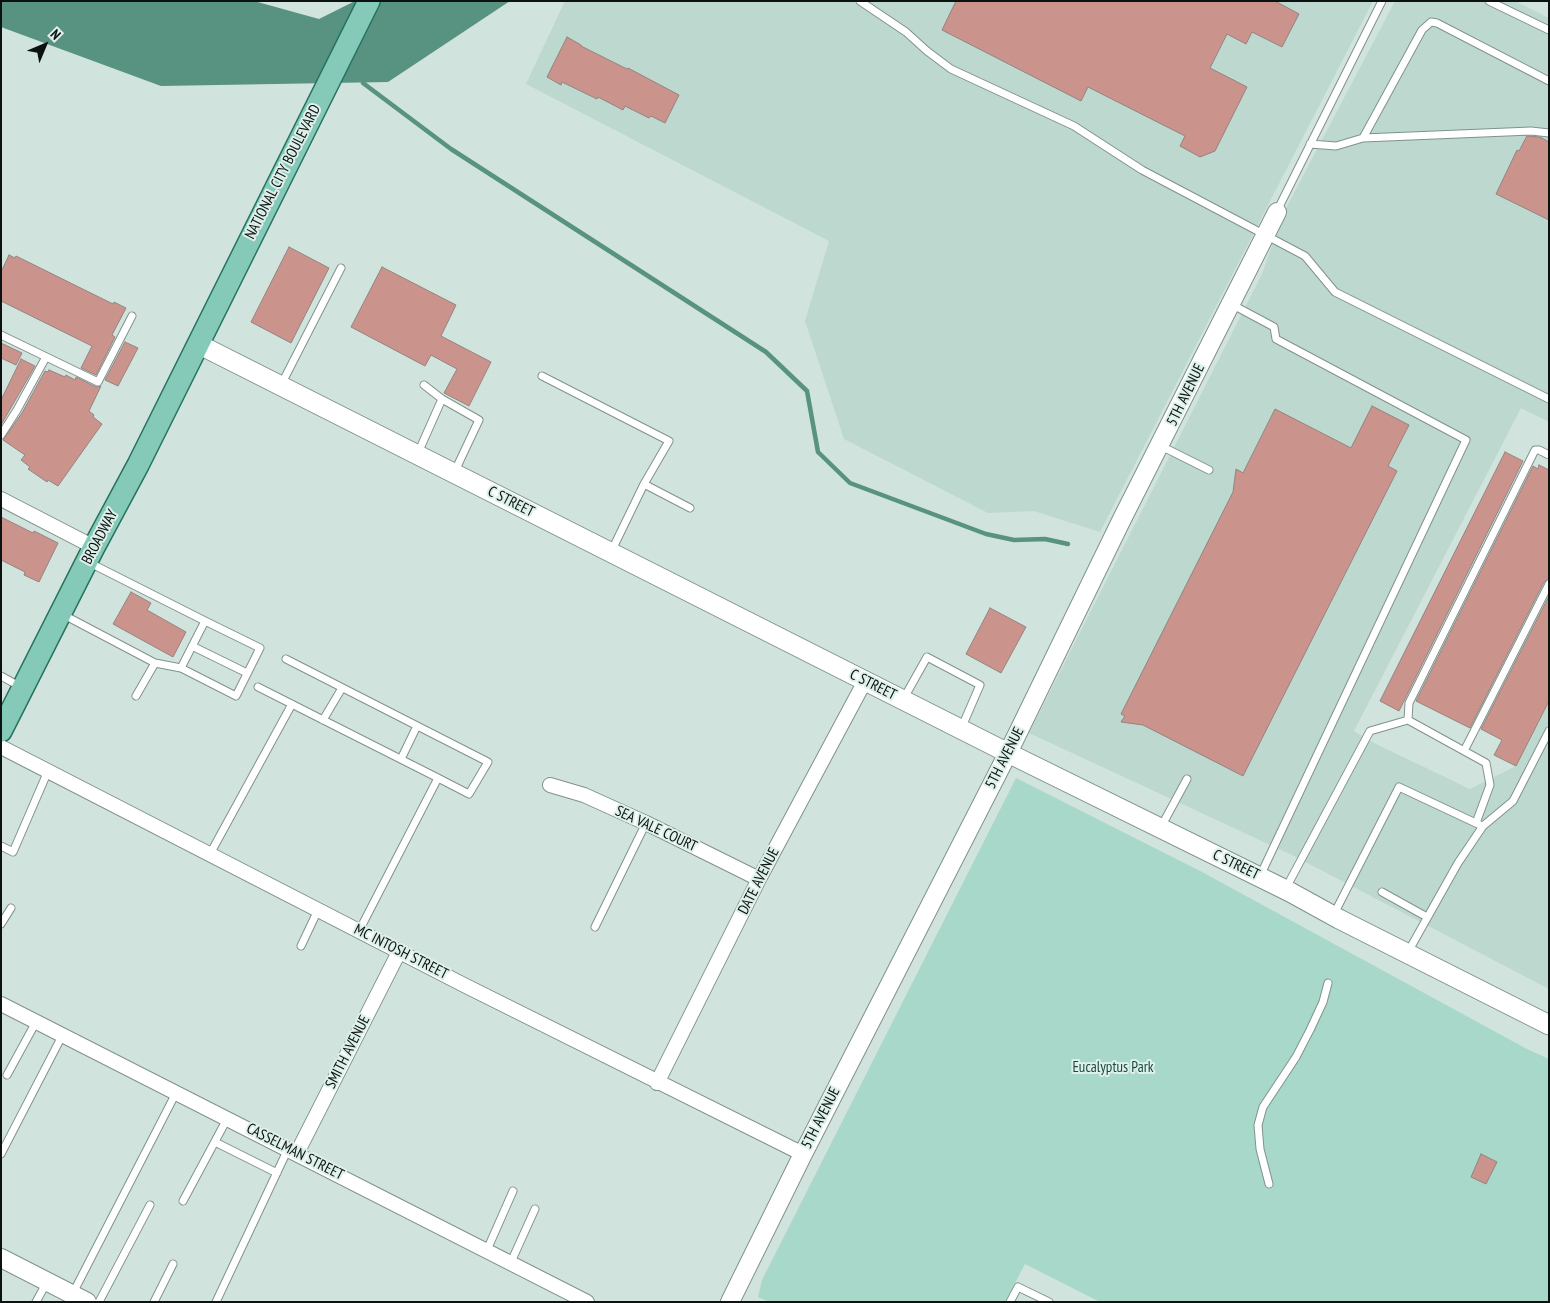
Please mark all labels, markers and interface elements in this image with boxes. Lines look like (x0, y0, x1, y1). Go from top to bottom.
north arrow (20, 20, 70, 70)
text: N (47, 25, 65, 43)
street label: NATIONAL CITY BOULEVARD (241, 102, 325, 242)
street label: 5TH AVENUE (1163, 361, 1209, 429)
street label: C STREET (485, 483, 537, 521)
street label: BROADWAY (78, 507, 122, 567)
street label: C STREET (847, 666, 899, 704)
street label: 5TH AVENUE (982, 724, 1028, 792)
street label: SEA VALE COURT (612, 802, 700, 856)
street label: DATE AVENUE (735, 845, 783, 917)
street label: C STREET (1210, 846, 1262, 884)
street label: MC INTOSH STREET (351, 921, 451, 983)
street label: SMITH AVENUE (322, 1012, 374, 1092)
park label: Eucalyptus Park (1072, 1059, 1154, 1077)
street label: 5TH AVENUE (798, 1084, 844, 1152)
street label: CASSELMAN STREET (243, 1120, 347, 1184)

